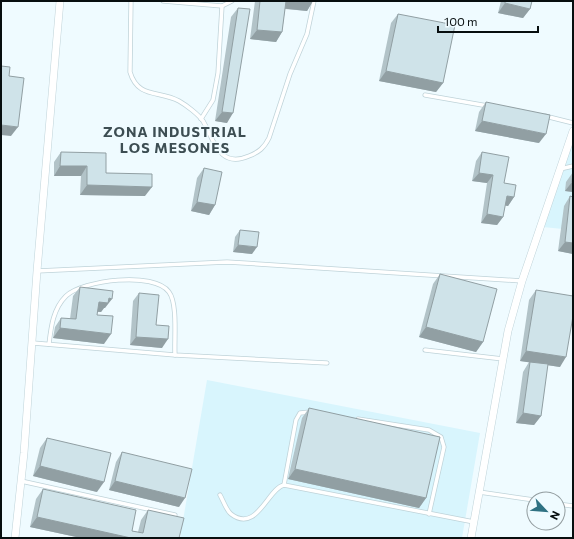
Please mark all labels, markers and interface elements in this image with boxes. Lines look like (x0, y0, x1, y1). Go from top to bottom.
scale bar (438, 8, 538, 34)
text: 100 m (444, 14, 478, 28)
district label: ZONA INDUSTRIAL LOS MESONES (103, 123, 247, 156)
north arrow (526, 491, 566, 531)
text: N (548, 509, 563, 522)

